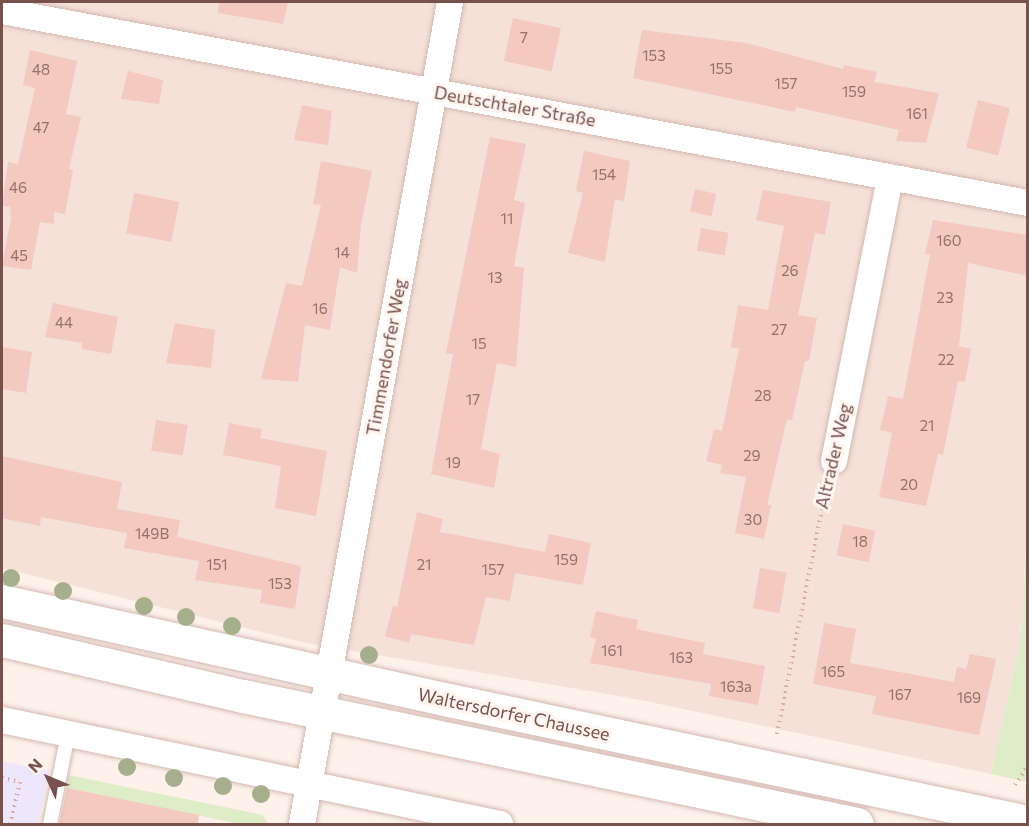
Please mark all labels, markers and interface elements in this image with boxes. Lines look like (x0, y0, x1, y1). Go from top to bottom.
house number: 7 (520, 29, 528, 47)
house number: 153 (642, 47, 666, 65)
house number: 155 (709, 60, 733, 78)
house number: 48 (32, 61, 50, 79)
house number: 157 (775, 75, 797, 93)
street label: Deutschtaler Straße (433, 81, 597, 131)
house number: 159 (842, 83, 866, 101)
house number: 161 (906, 105, 928, 123)
house number: 47 (33, 119, 49, 137)
house number: 154 (592, 166, 616, 184)
house number: 46 (9, 179, 27, 197)
house number: 11 (501, 210, 513, 228)
house number: 160 (936, 232, 962, 250)
house number: 14 (334, 244, 350, 262)
house number: 45 (10, 247, 28, 265)
house number: 26 (781, 262, 799, 280)
house number: 13 (488, 269, 502, 287)
street label: Timmendorfer Weg (362, 277, 410, 437)
house number: 23 (937, 289, 953, 307)
house number: 16 (312, 300, 328, 318)
house number: 44 (55, 314, 73, 332)
house number: 27 (771, 321, 787, 339)
house number: 15 (471, 335, 487, 353)
house number: 22 (938, 351, 954, 369)
house number: 28 (754, 387, 772, 405)
house number: 17 (466, 391, 480, 409)
street label: Altrader Weg (810, 401, 856, 511)
house number: 21 (920, 417, 934, 435)
house number: 29 (743, 447, 761, 465)
house number: 19 (445, 454, 461, 472)
house number: 20 (900, 476, 918, 494)
house number: 30 (744, 511, 762, 529)
house number: 149B (135, 525, 169, 543)
house number: 18 (852, 533, 868, 551)
house number: 159 (554, 551, 578, 569)
house number: 151 (206, 556, 228, 574)
house number: 21 (417, 556, 431, 574)
house number: 157 (482, 561, 504, 579)
house number: 153 (268, 575, 292, 593)
house number: 161 (601, 642, 623, 660)
house number: 163 (669, 649, 693, 667)
house number: 165 (821, 663, 845, 681)
house number: 163a (720, 678, 752, 696)
street label: Waltersdorfer Chaussee (416, 683, 612, 745)
house number: 167 (888, 686, 912, 704)
house number: 169 (957, 689, 981, 707)
north arrow (18, 748, 78, 808)
text: N (24, 754, 46, 776)

